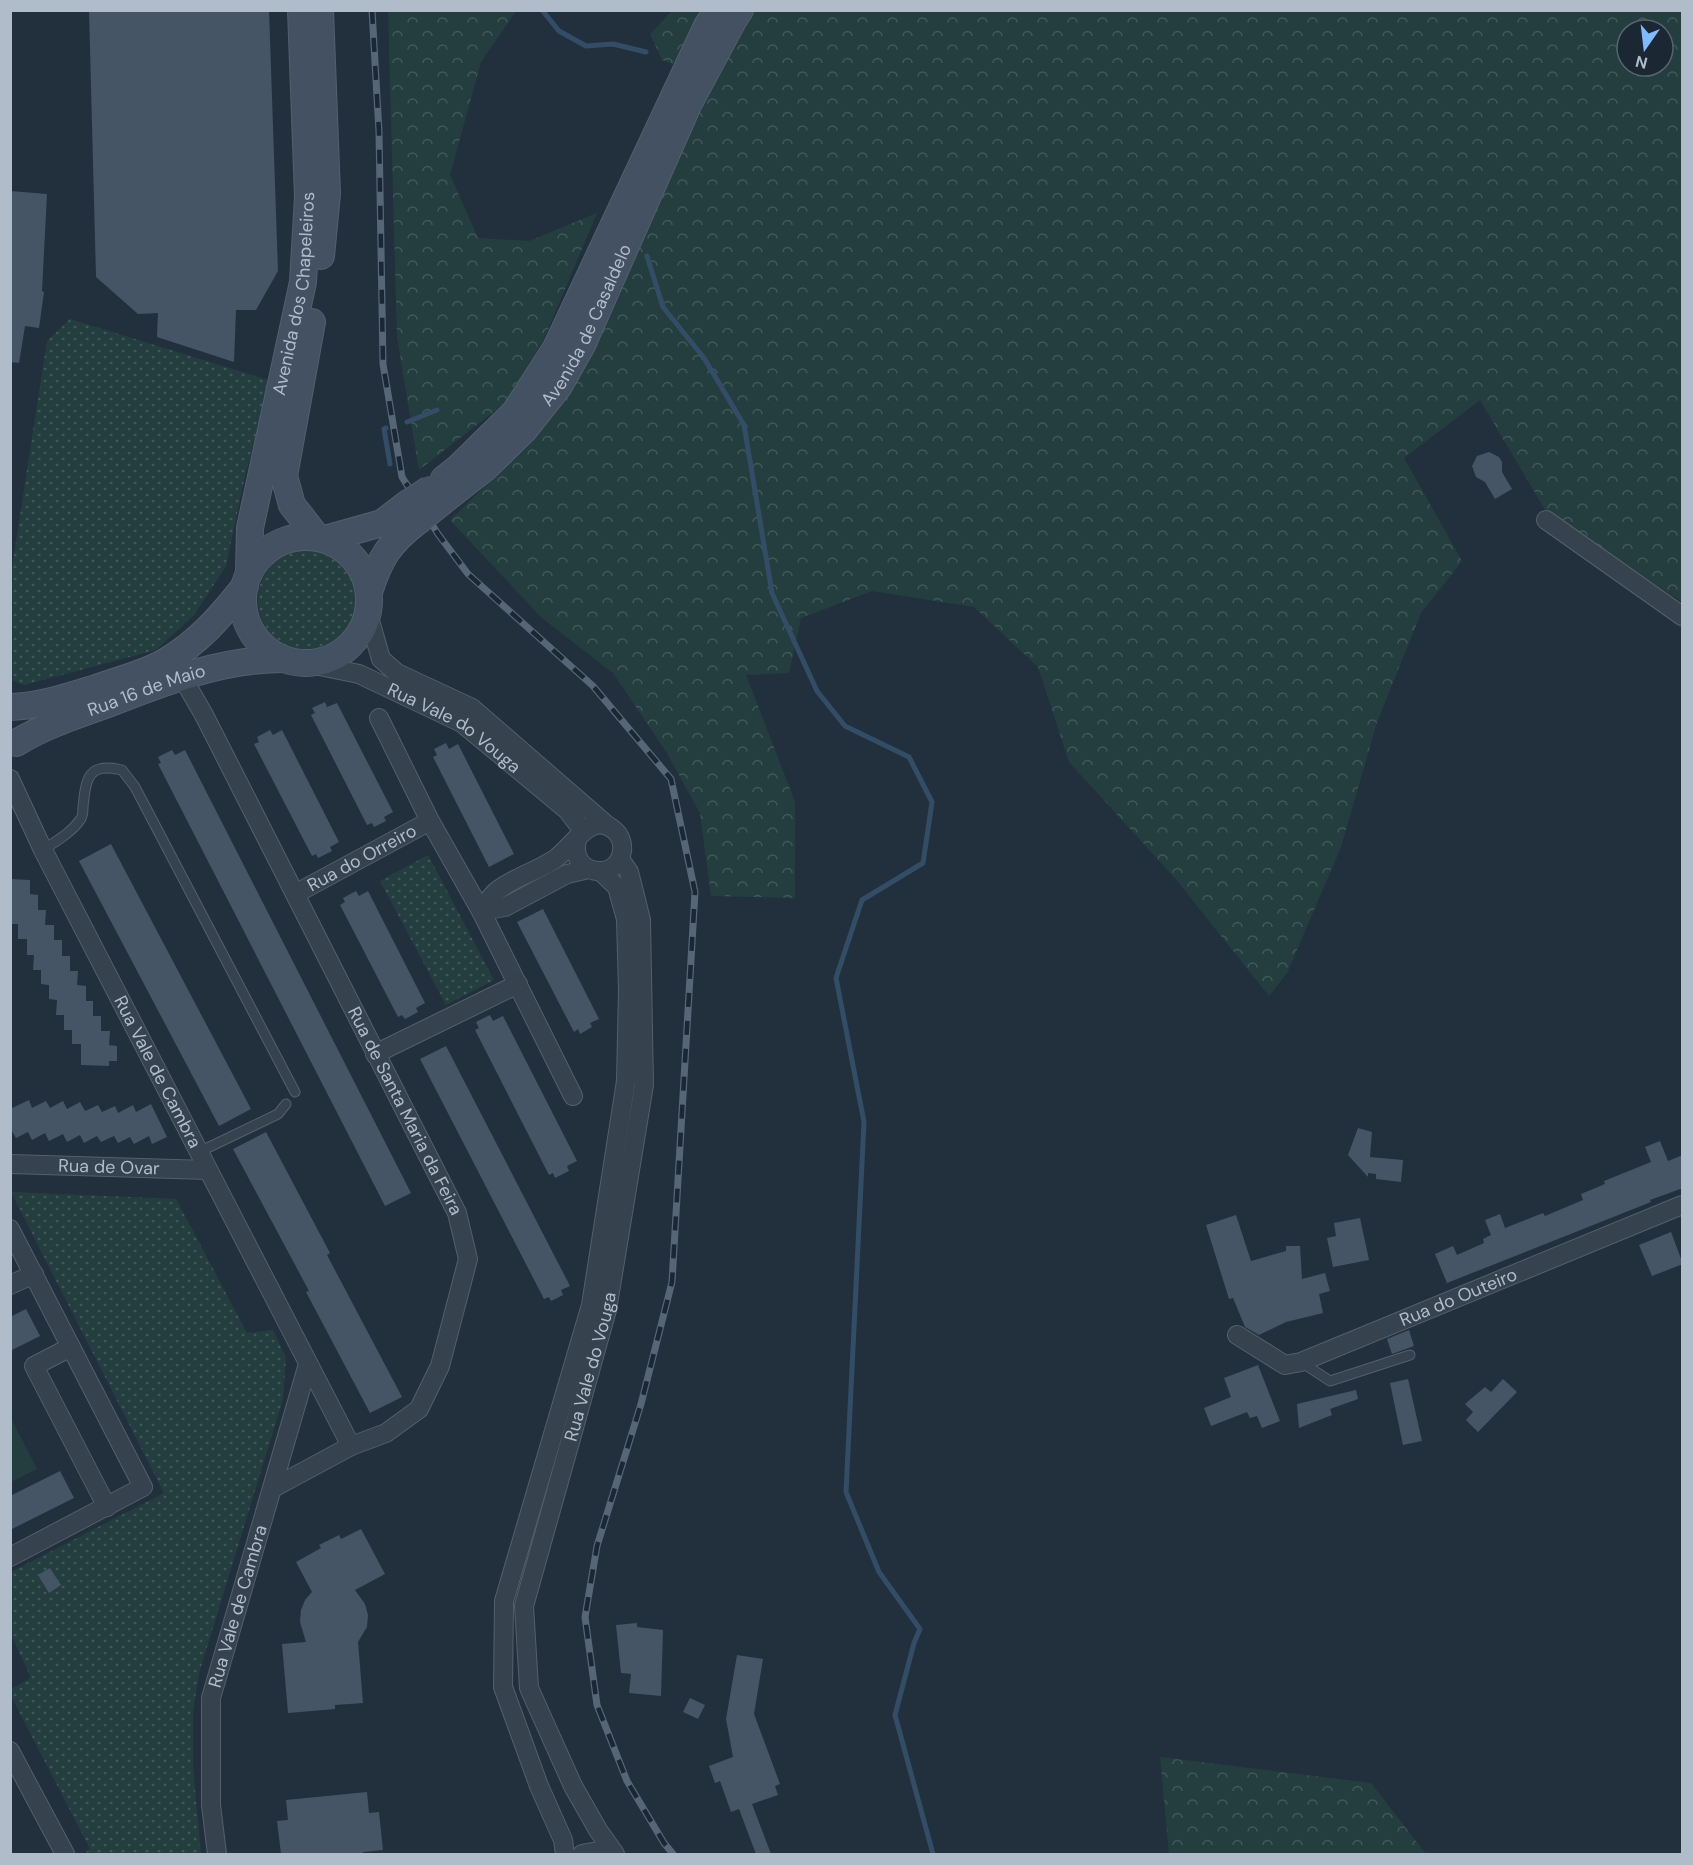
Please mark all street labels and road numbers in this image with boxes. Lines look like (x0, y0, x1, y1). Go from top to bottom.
street label: Avenida dos Chapeleiros (267, 191, 320, 398)
street label: Avenida de Casaldelo (536, 240, 637, 411)
street label: Rua 16 de Maio (84, 658, 208, 722)
street label: Rua Vale do Vouga (384, 677, 526, 779)
street label: Rua do Orreiro (303, 819, 421, 897)
street label: Rua Vale de Cambra (108, 992, 207, 1152)
street label: Rua de Santa Maria da Feira (342, 1003, 468, 1219)
street label: Rua de Ovar (58, 1153, 160, 1181)
street label: Rua do Outeiro (1396, 1262, 1521, 1332)
street label: Rua Vale do Vouga (559, 1290, 622, 1444)
street label: Rua Vale de Cambra (203, 1522, 273, 1690)

